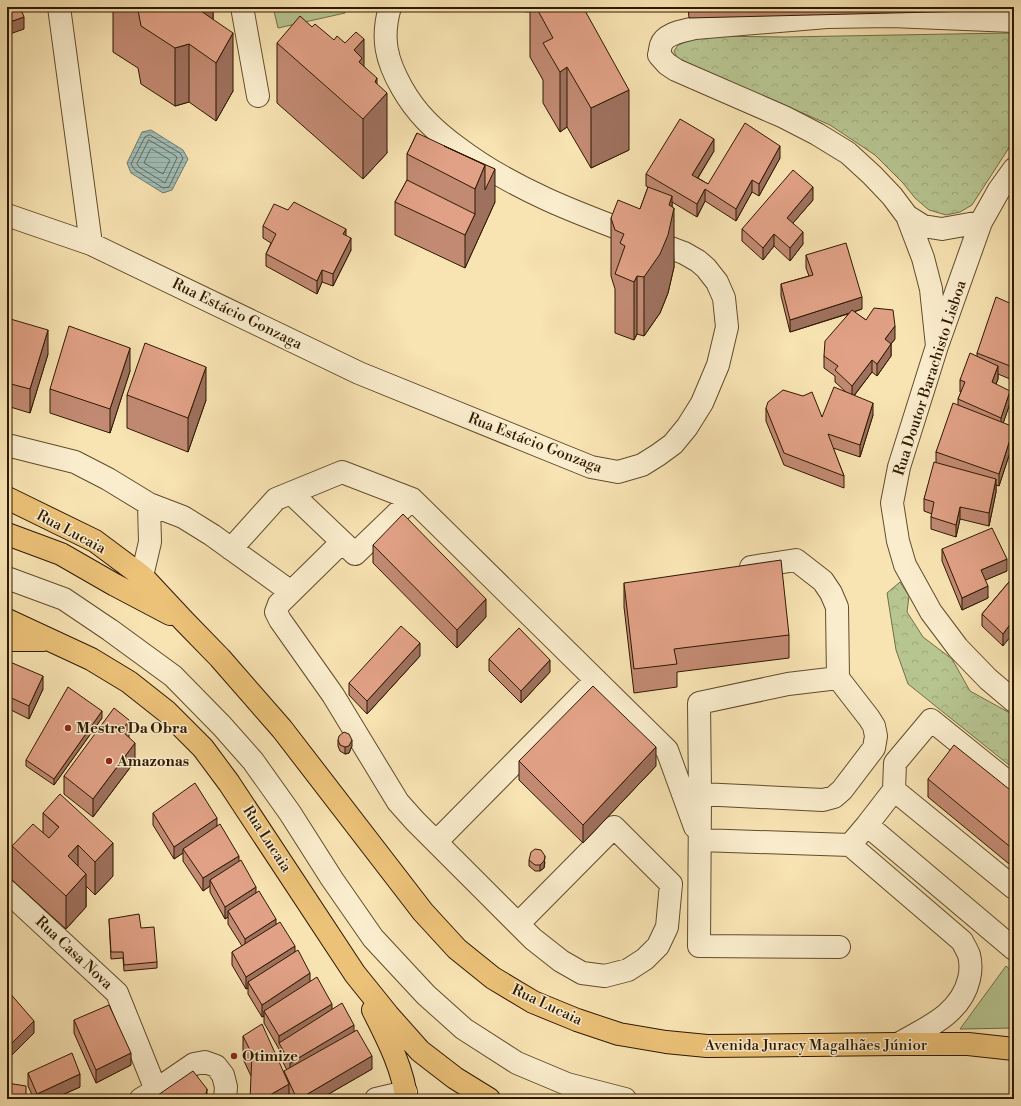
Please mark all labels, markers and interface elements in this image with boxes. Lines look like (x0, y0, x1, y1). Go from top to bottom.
street label: Rua Estácio Gonzaga (169, 274, 306, 354)
street label: Rua Doutor Barachisto Lisboa (889, 278, 971, 478)
street label: Rua Estácio Gonzaga (465, 409, 605, 478)
street label: Rua Lucaia (33, 506, 109, 558)
place label: Mestre Da Obra (76, 719, 189, 738)
marker: Mestre Da Obra (63, 723, 73, 733)
place label: Amazonas (116, 752, 189, 771)
marker: Amazonas (104, 756, 114, 766)
street label: Rua Lucaia (238, 802, 296, 876)
street label: Rua Casa Nova (31, 912, 117, 994)
street label: Rua Lucaia (509, 980, 586, 1030)
street label: Avenida Juracy Magalhães Júnior (704, 1036, 928, 1055)
place label: Otimize (242, 1047, 298, 1066)
marker: Otimize (229, 1051, 239, 1061)

